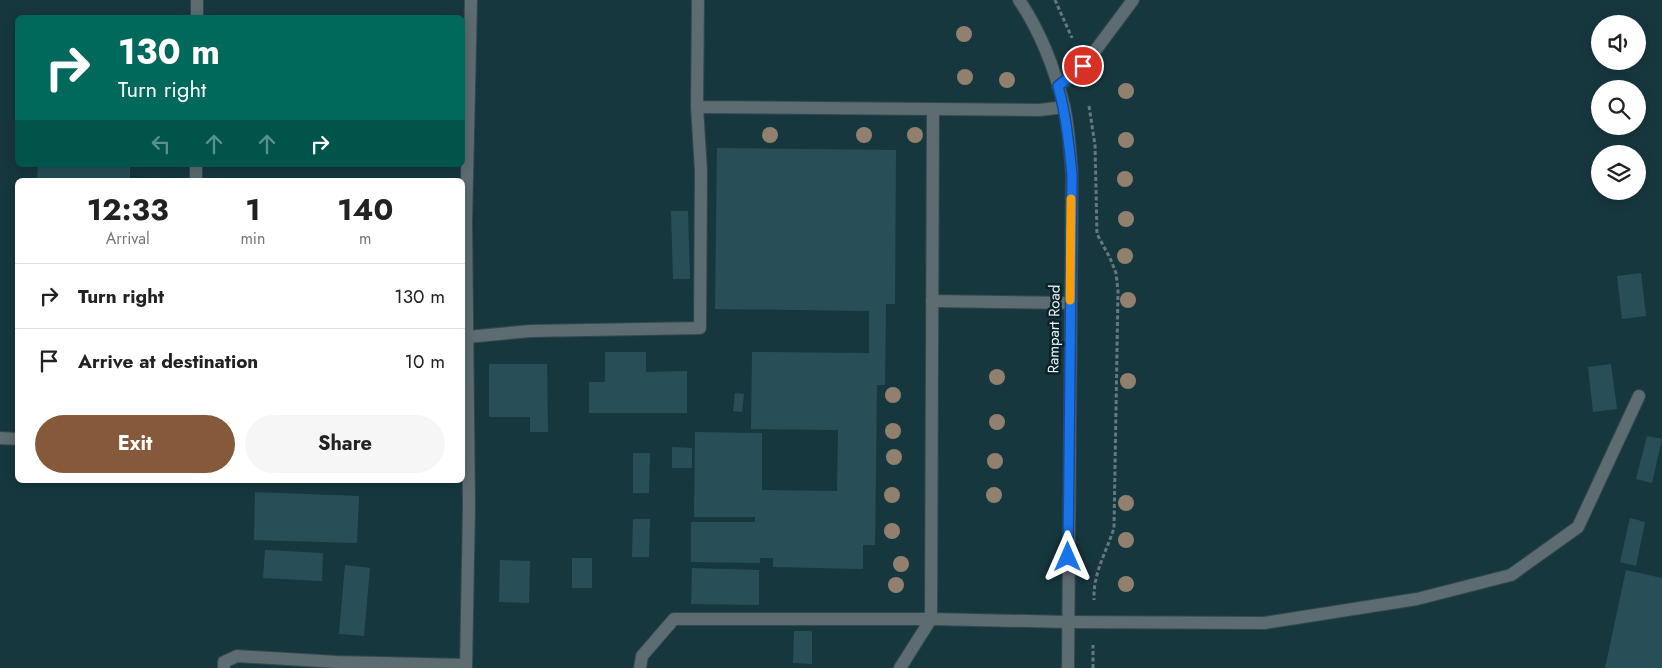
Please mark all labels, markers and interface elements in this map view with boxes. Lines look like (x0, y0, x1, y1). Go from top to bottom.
map controls (1591, 15, 1646, 200)
button: sound (1591, 15, 1646, 70)
text: 130 m (118, 27, 220, 77)
icon: right (35, 35, 100, 100)
pin (1062, 45, 1104, 87)
icon: arrive (1069, 52, 1097, 80)
text: Turn right (118, 73, 206, 105)
button: search (1591, 80, 1646, 135)
icon: left (147, 130, 175, 158)
icon: ahead (200, 130, 228, 158)
icon: ahead (253, 130, 281, 158)
icon: right (306, 130, 334, 158)
button: layers (1591, 145, 1646, 200)
text: 12:33 (87, 188, 169, 231)
text: 1 (245, 188, 261, 231)
text: 140 (337, 188, 393, 231)
text: Arrival (106, 227, 150, 250)
text: min (240, 227, 265, 250)
text: m (359, 227, 371, 250)
icon: right (35, 282, 63, 310)
text: Turn right (78, 283, 164, 310)
text: 130 m (394, 283, 445, 310)
street label: Rampart Road (1042, 284, 1066, 374)
icon: arrive (35, 347, 63, 375)
text: Arrive at destination (78, 348, 258, 375)
text: 10 m (405, 348, 445, 375)
button: Exit (35, 415, 235, 473)
button: Share (245, 415, 445, 473)
position arrow (1041, 530, 1093, 582)

